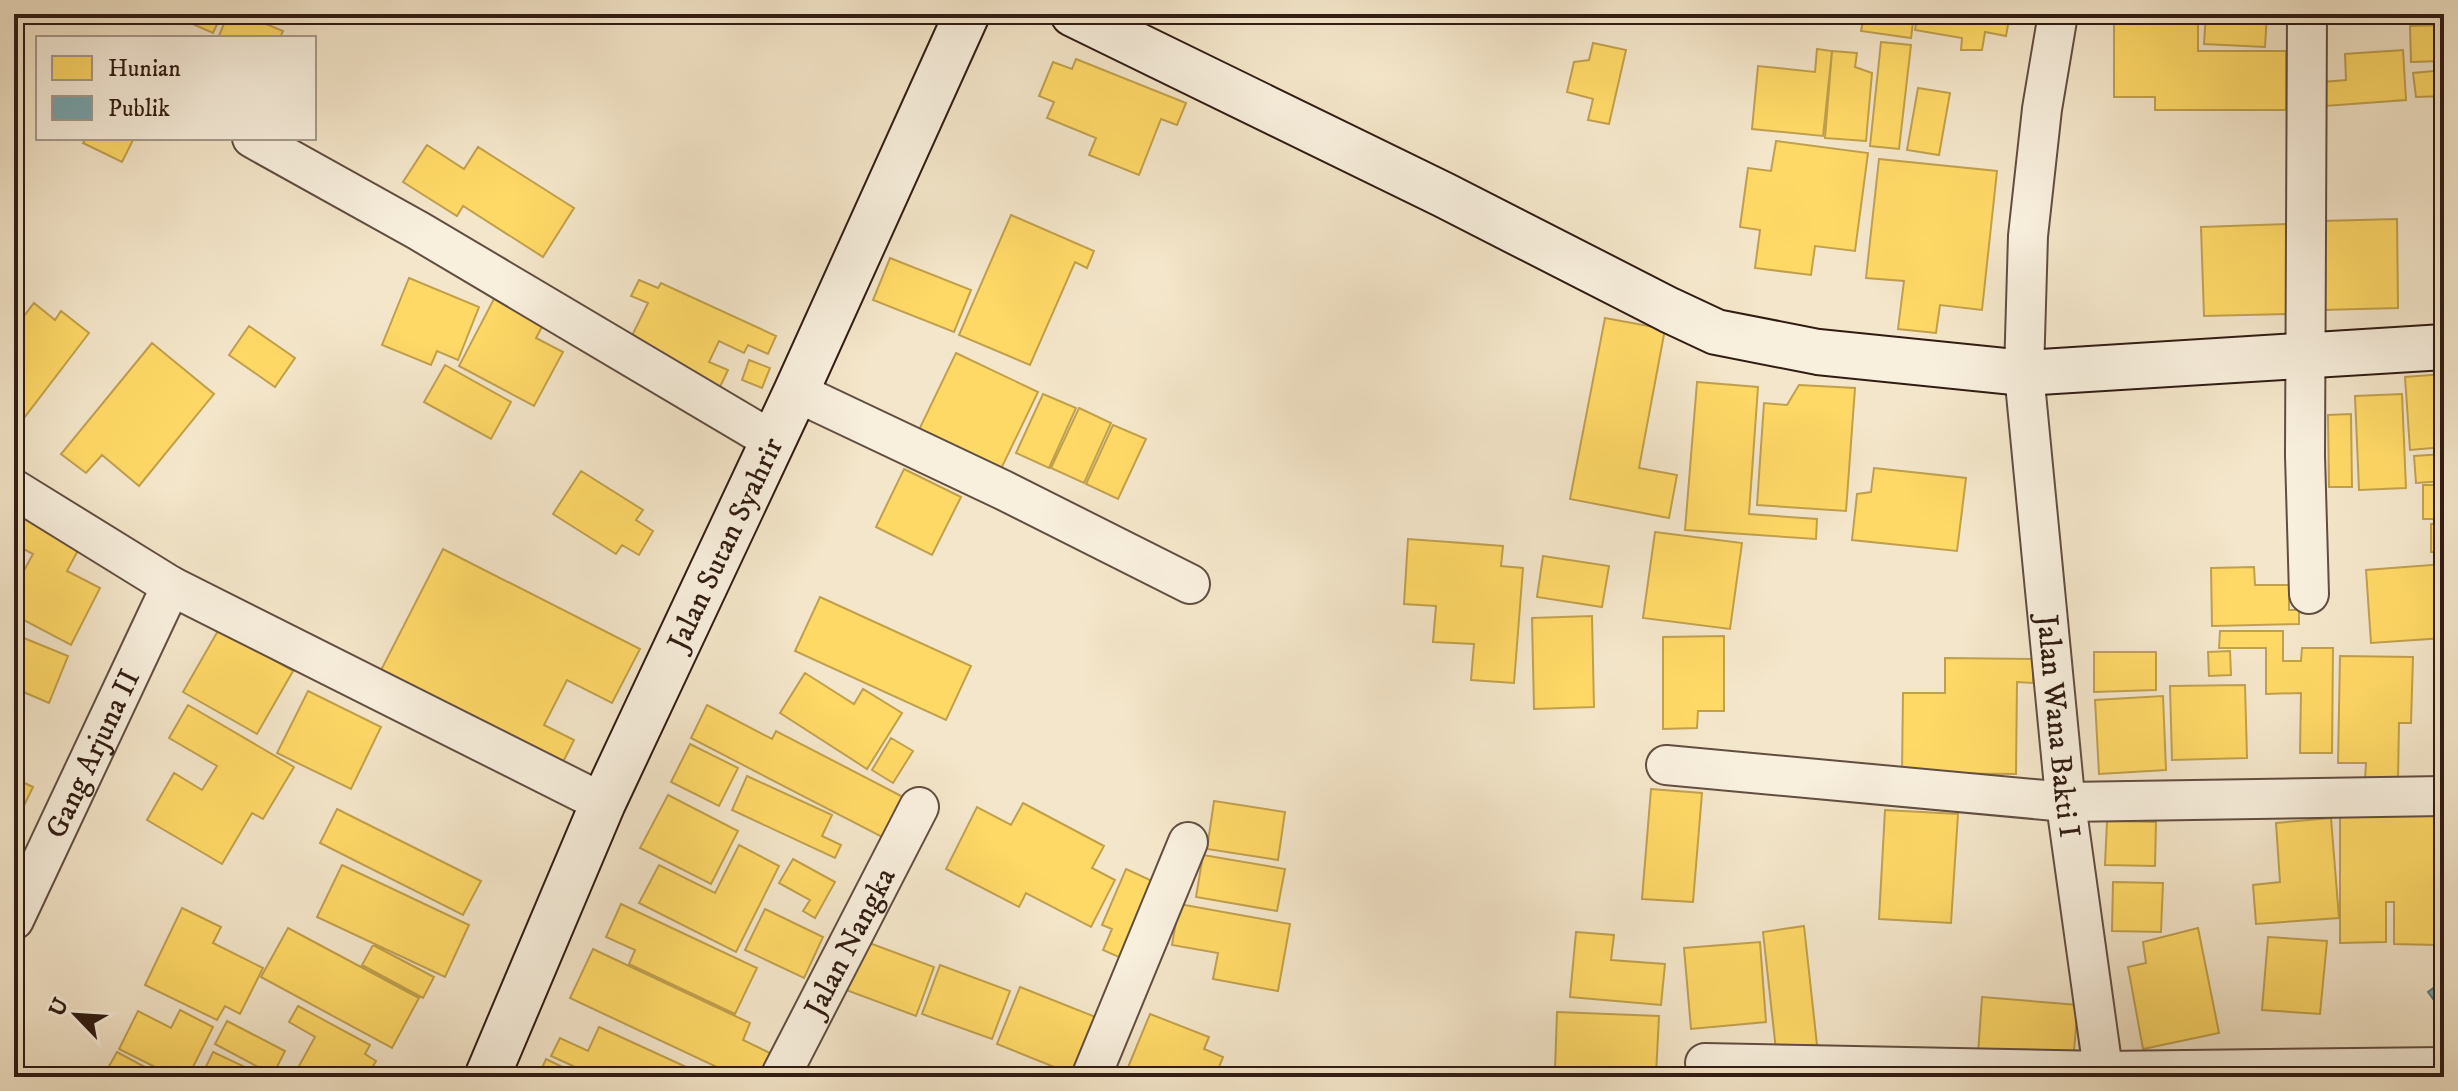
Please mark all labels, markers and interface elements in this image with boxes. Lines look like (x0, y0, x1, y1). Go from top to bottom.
legend (36, 36, 316, 140)
text: Hunian (108, 54, 181, 84)
text: Publik (108, 94, 170, 124)
street label: Jalan Sutan Syahrir (659, 432, 792, 659)
street label: Jalan Wana Bakti I (2027, 610, 2087, 840)
street label: Gang Arjuna II (38, 664, 149, 844)
street label: Jalan Nangka (796, 862, 905, 1026)
north arrow (36, 975, 116, 1055)
text: U (43, 994, 75, 1021)

